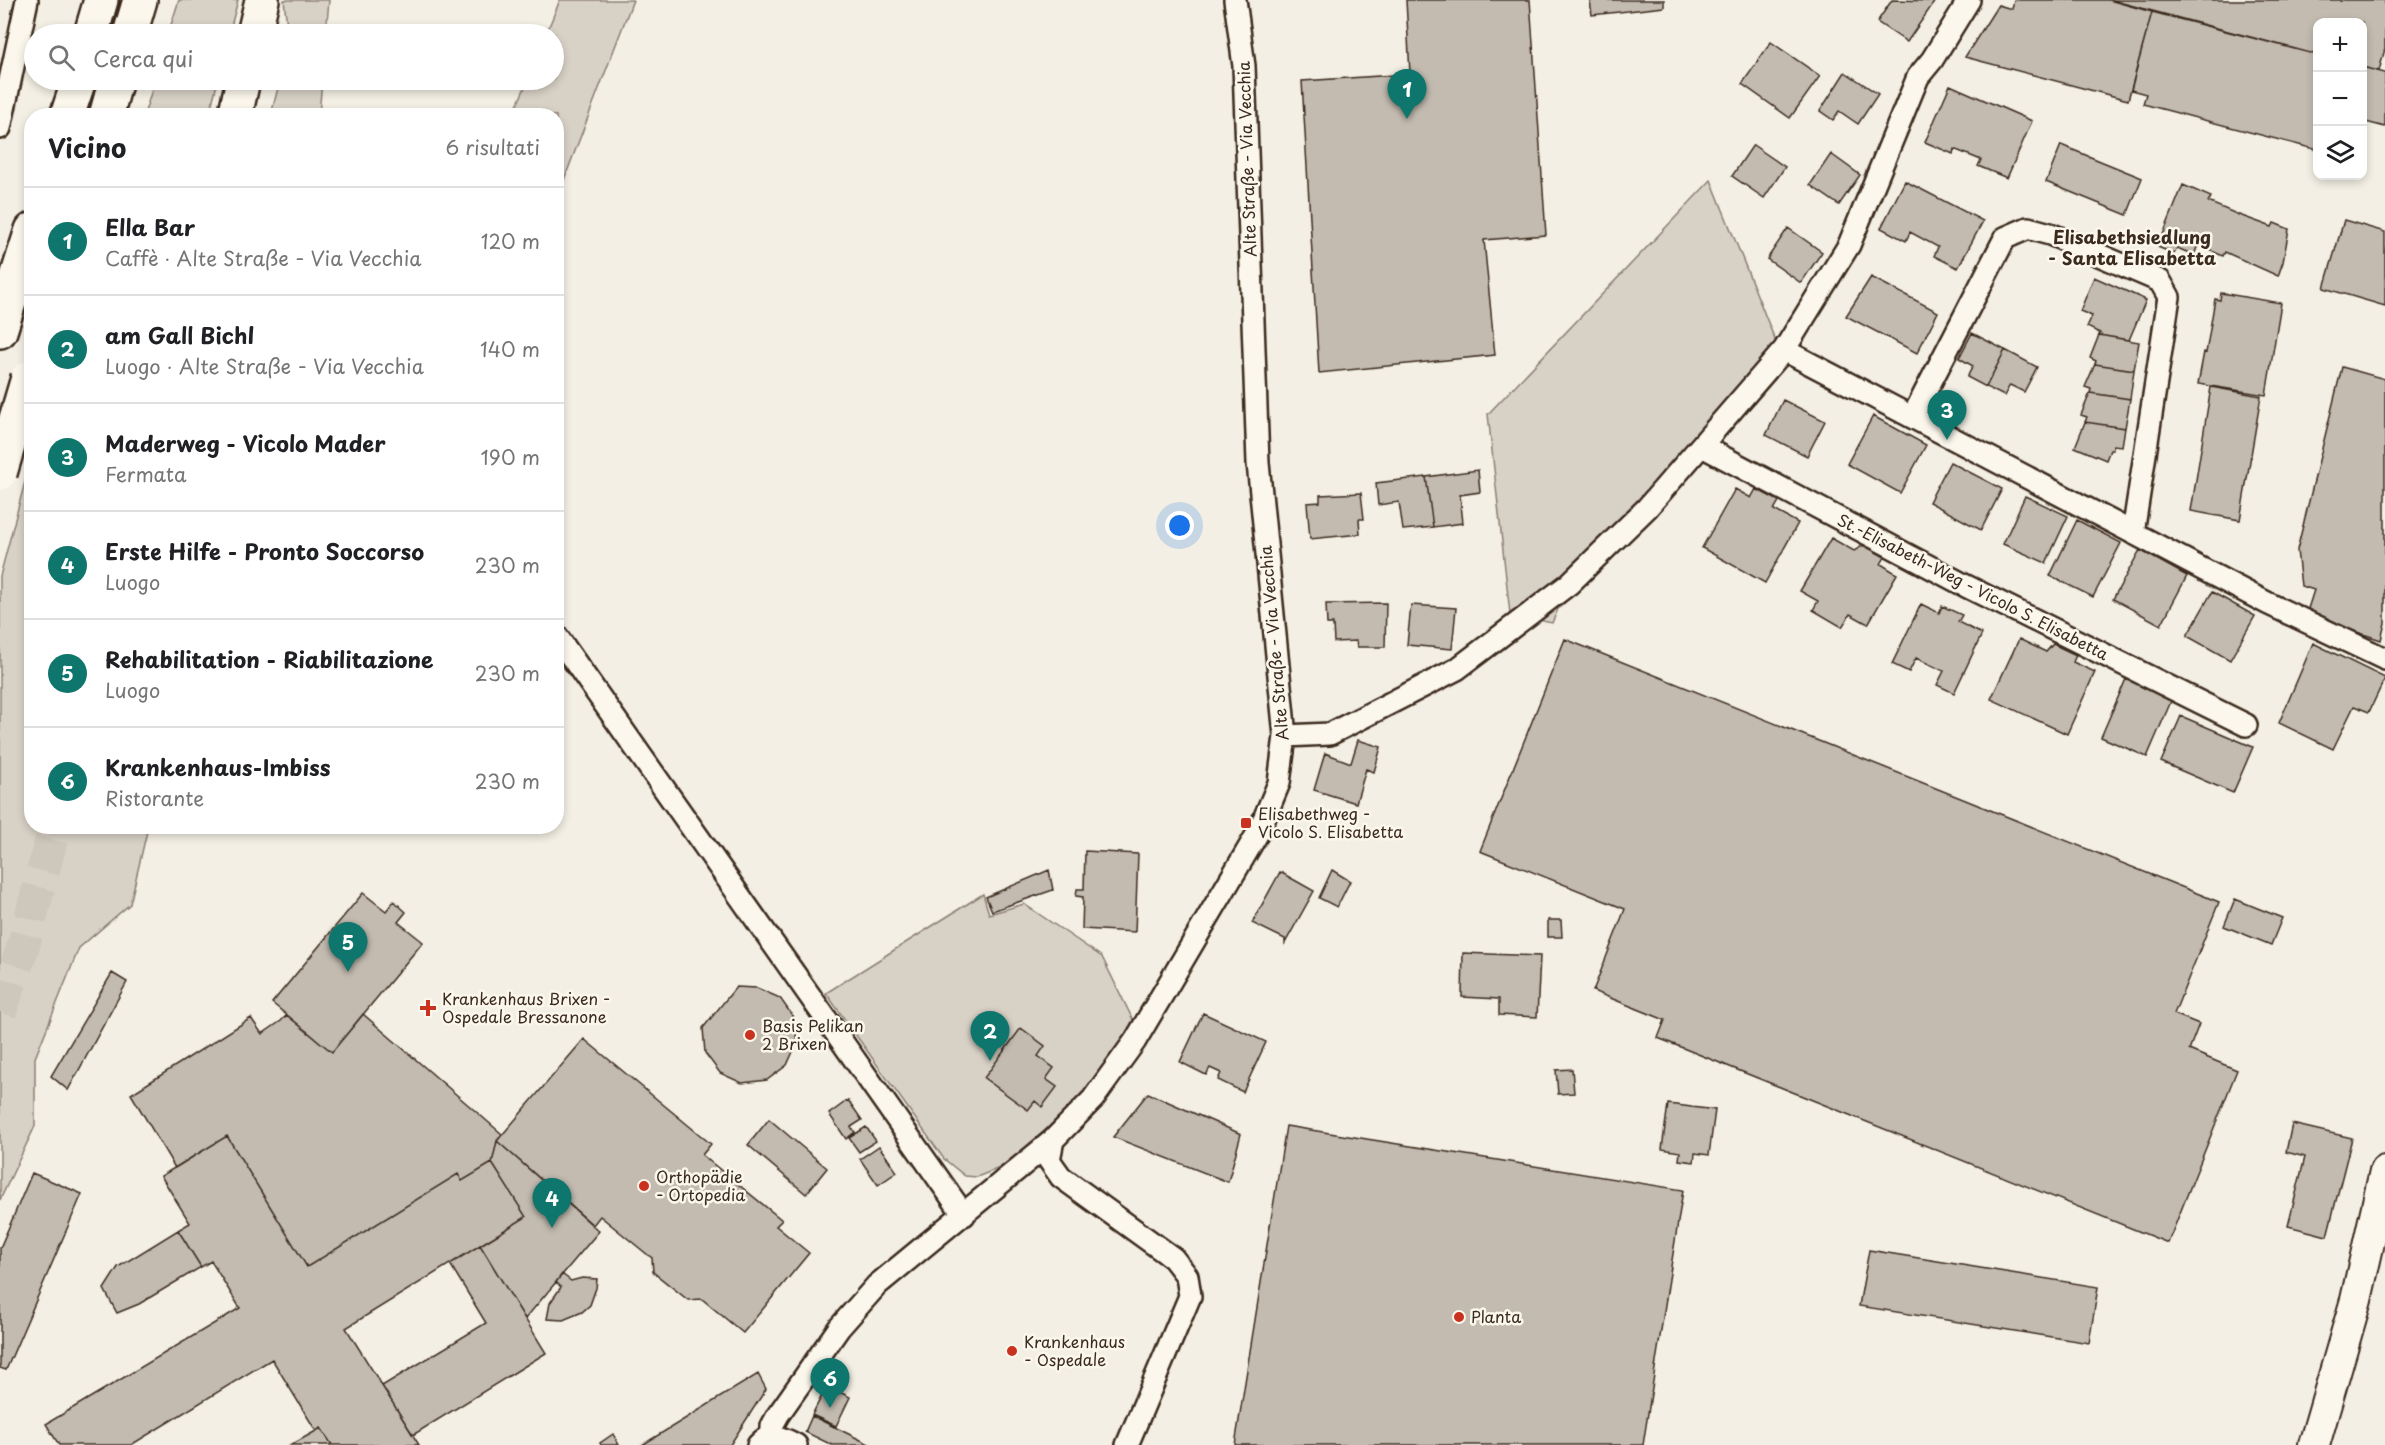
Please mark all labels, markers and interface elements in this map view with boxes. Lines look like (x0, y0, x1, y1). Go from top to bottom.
map controls (2313, 18, 2367, 180)
button: + (2313, 18, 2367, 72)
search box (24, 24, 564, 90)
icon: search (45, 41, 78, 74)
text: Cerca qui (93, 41, 193, 74)
street label: Alte Straße - Via Vecchia (1231, 61, 1261, 257)
pin: 1 (1388, 70, 1426, 119)
button: − (2313, 72, 2367, 126)
button: layers (2313, 126, 2367, 180)
text: Vicino (48, 128, 126, 167)
text: 6 risultati (446, 132, 540, 162)
text: Ella Bar (105, 210, 195, 243)
district label: Elisabethsiedlung - Santa Elisabetta (2048, 223, 2216, 271)
text: 1 (63, 226, 72, 256)
text: 120 m (481, 226, 540, 256)
text: Caffè · Alte Straße - Via Vecchia (105, 243, 422, 273)
text: am Gall Bichl (105, 318, 254, 351)
text: 2 (60, 334, 75, 364)
text: 140 m (480, 334, 540, 364)
text: Luogo · Alte Straße - Via Vecchia (105, 351, 424, 381)
pin: 3 (1928, 390, 1966, 440)
text: Maderweg - Vicolo Mader (105, 426, 386, 459)
text: 3 (61, 442, 74, 472)
text: 190 m (481, 442, 540, 472)
text: Fermata (105, 459, 187, 489)
street label: St.-Elisabeth-Weg - Vicolo S. Elisabetta (1834, 507, 2113, 665)
your location (1165, 511, 1194, 540)
text: Erste Hilfe - Pronto Soccorso (105, 534, 424, 567)
street label: Alte Straße - Via Vecchia (1252, 544, 1293, 742)
text: 4 (61, 550, 74, 580)
text: 230 m (475, 550, 540, 580)
text: Luogo (105, 567, 160, 597)
text: Rehabilitation - Riabilitazione (105, 642, 433, 675)
text: 5 (61, 658, 74, 688)
text: 230 m (475, 658, 540, 688)
text: Luogo (105, 675, 160, 705)
text: Krankenhaus-Imbiss (105, 750, 331, 783)
text: 6 (60, 766, 75, 796)
text: 230 m (475, 766, 540, 796)
text: Ristorante (105, 783, 204, 813)
place label: Elisabethweg - Vicolo S. Elisabetta (1258, 801, 1403, 843)
marker: Elisabethweg - Vicolo S. Elisabetta (1239, 816, 1253, 830)
pin: 5 (328, 922, 368, 972)
place label: Krankenhaus Brixen - Ospedale Bressanone (442, 986, 610, 1028)
marker: Krankenhaus Brixen - Ospedale Bressanone (419, 999, 437, 1017)
pin: 2 (970, 1012, 1010, 1061)
place label: Basis Pelikan 2 Brixen (762, 1013, 864, 1055)
marker: Basis Pelikan 2 Brixen (743, 1028, 757, 1042)
place label: Orthopädie - Ortopedia (656, 1164, 745, 1206)
pin: 4 (532, 1178, 572, 1228)
marker: Orthopädie - Ortopedia (637, 1179, 651, 1193)
place label: Planta (1471, 1304, 1521, 1328)
marker: Planta (1452, 1310, 1466, 1324)
place label: Krankenhaus - Ospedale (1024, 1329, 1125, 1371)
marker: Krankenhaus - Ospedale (1005, 1344, 1019, 1358)
pin: 6 (810, 1358, 850, 1408)

